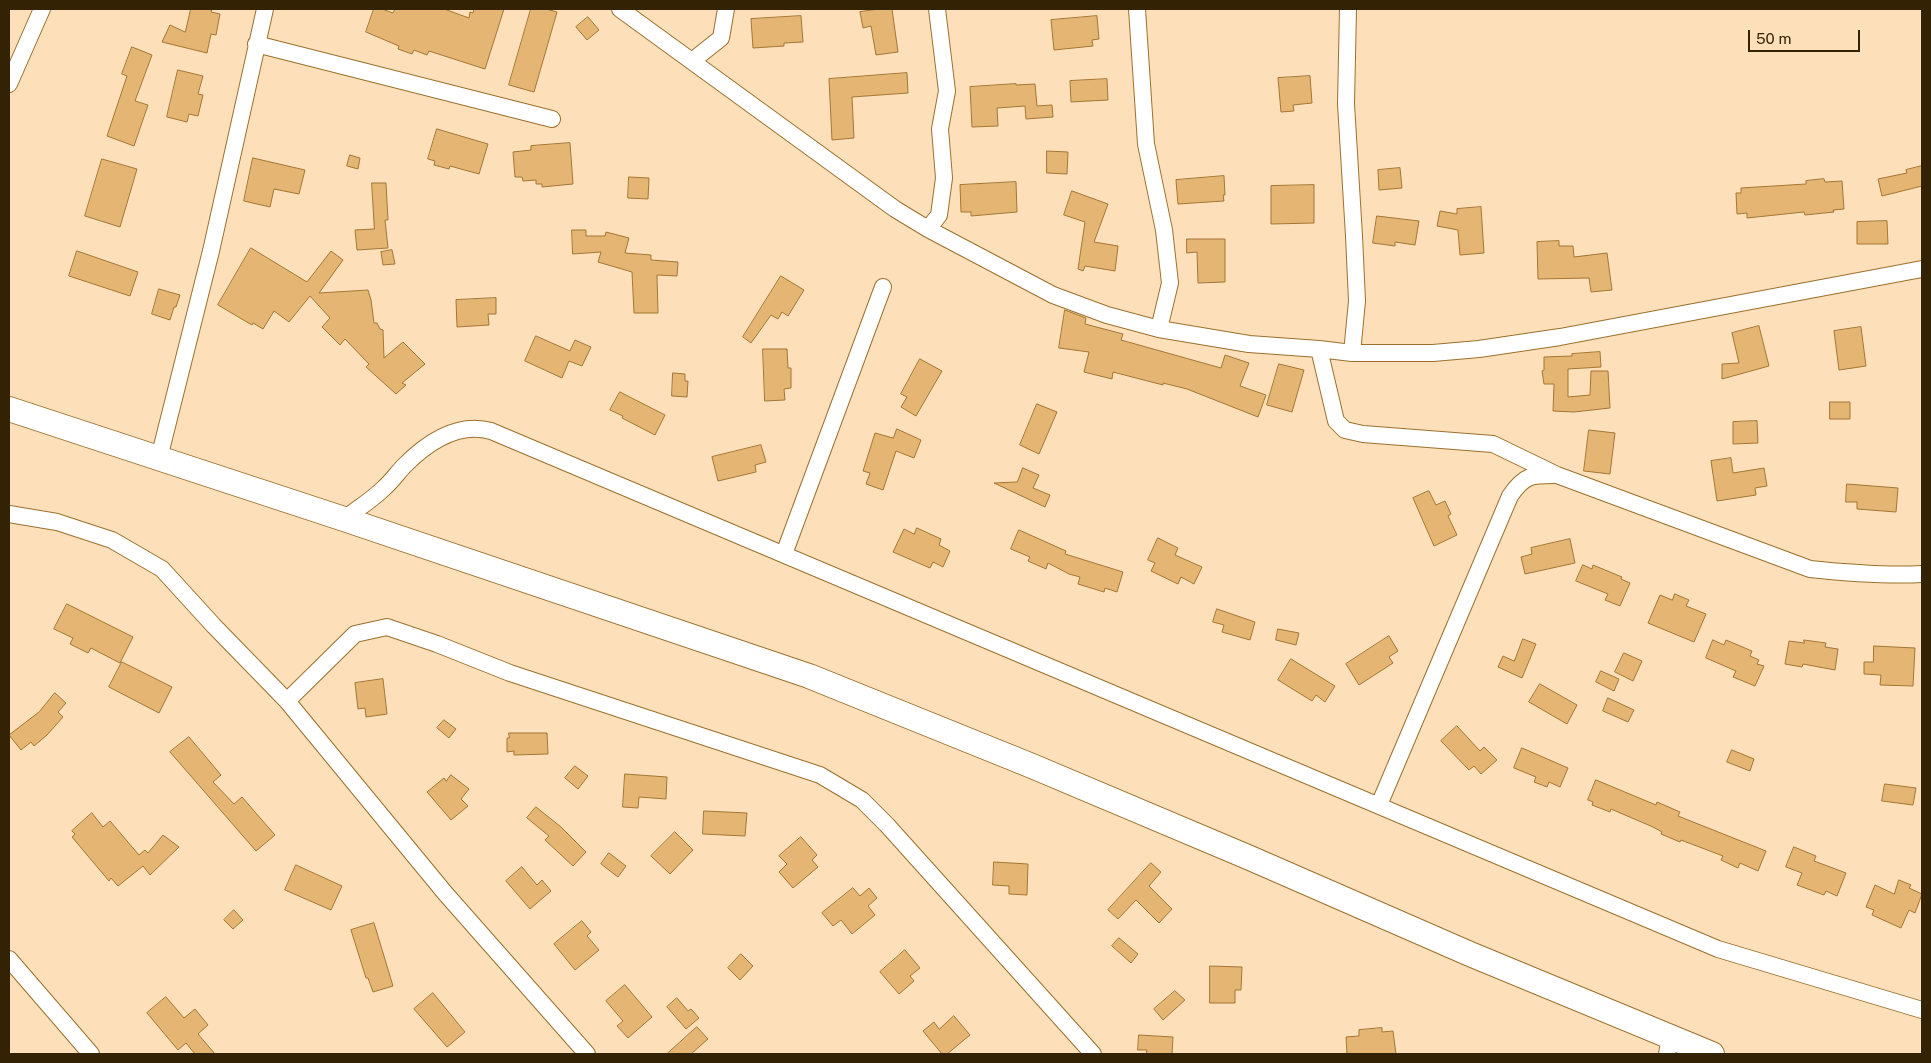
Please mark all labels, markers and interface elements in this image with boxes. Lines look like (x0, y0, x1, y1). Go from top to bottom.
scale bar (1751, 20, 1864, 52)
text: 50 m (1756, 30, 1791, 47)

